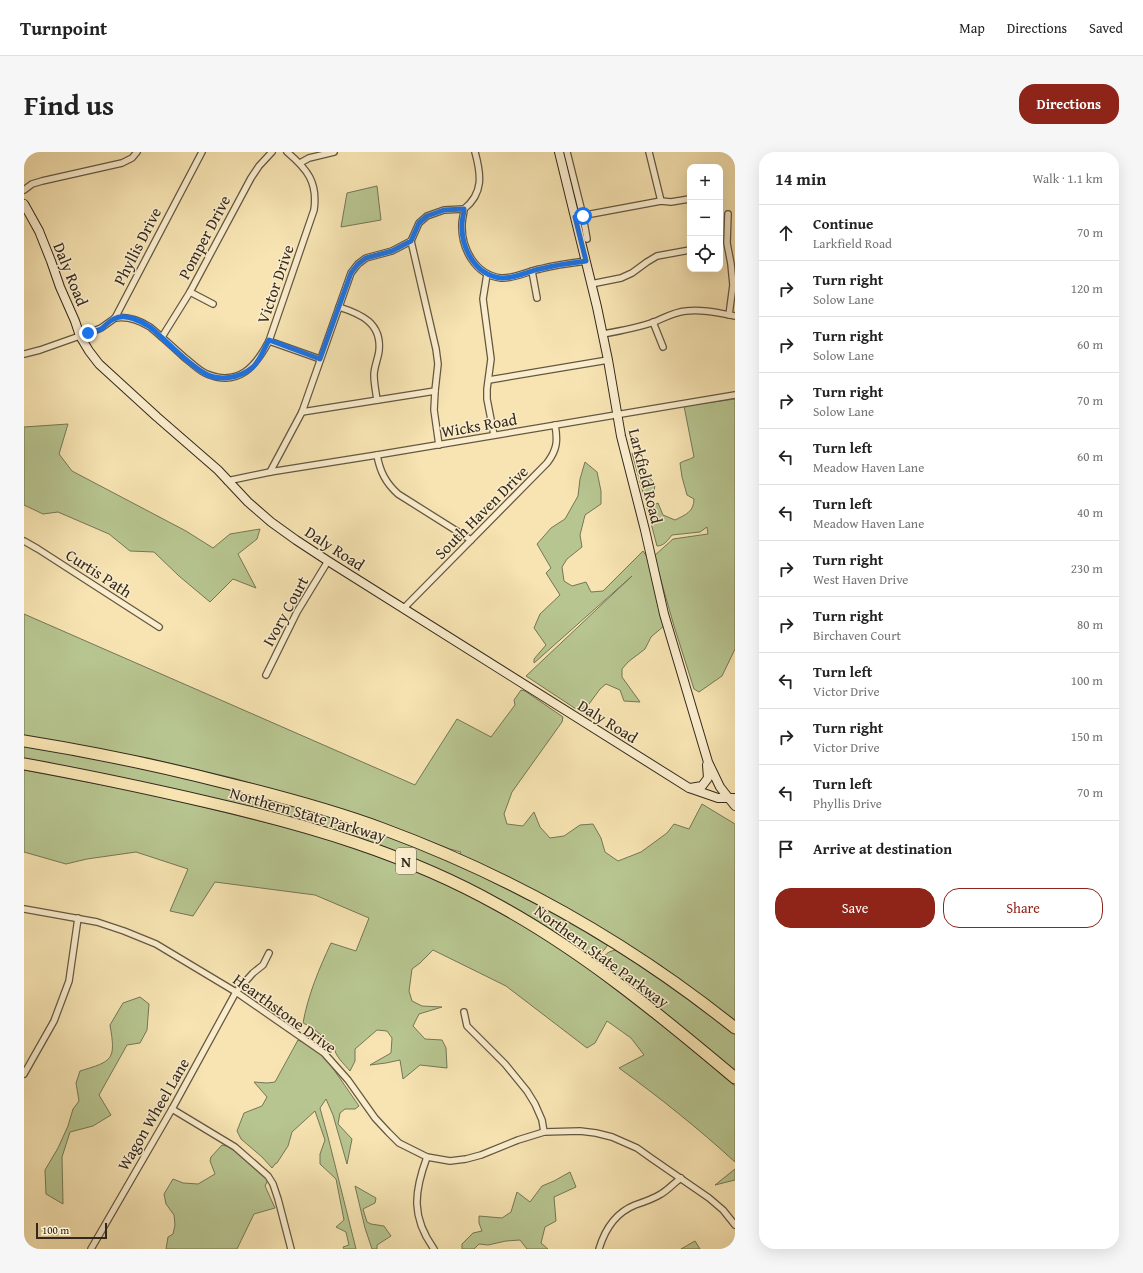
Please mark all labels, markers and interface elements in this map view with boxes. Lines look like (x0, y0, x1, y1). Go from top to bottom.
text: Turnpoint (20, 14, 107, 42)
text: Map (959, 18, 985, 38)
text: Directions (1007, 18, 1067, 38)
text: Saved (1089, 18, 1123, 38)
text: Find us (24, 84, 114, 125)
button: Directions (1019, 84, 1119, 124)
map controls (687, 164, 723, 272)
button: + (687, 164, 723, 200)
text: 14 min (775, 166, 826, 191)
text: Walk · 1.1 km (1032, 169, 1103, 188)
street label: Pomper Drive (172, 191, 236, 283)
button: − (687, 200, 723, 236)
street label: Phyllis Drive (107, 203, 167, 289)
route start (574, 207, 592, 225)
text: Continue (813, 213, 874, 234)
icon: ahead (775, 222, 797, 244)
text: 70 m (1077, 223, 1103, 242)
text: Larkfield Road (813, 234, 892, 253)
button: locate (687, 236, 723, 272)
street label: Daly Road (47, 239, 95, 310)
street label: Victor Drive (250, 241, 300, 327)
text: Turn right (813, 269, 884, 290)
icon: right (775, 278, 797, 300)
text: 120 m (1071, 279, 1103, 298)
text: Solow Lane (813, 290, 874, 309)
route end (79, 324, 97, 342)
text: Turn right (813, 325, 884, 346)
icon: right (775, 334, 797, 356)
text: 60 m (1077, 335, 1103, 354)
text: Solow Lane (813, 346, 874, 365)
text: Turn right (813, 381, 884, 402)
icon: right (775, 390, 797, 412)
text: 70 m (1077, 391, 1103, 410)
text: Solow Lane (813, 402, 874, 421)
street label: Wicks Road (439, 406, 519, 443)
street label: Larkfield Road (623, 426, 670, 527)
text: Turn left (813, 437, 872, 458)
icon: left (775, 446, 797, 468)
text: 60 m (1077, 447, 1103, 466)
text: Meadow Haven Lane (813, 458, 924, 477)
street label: South Haven Drive (429, 460, 533, 564)
text: Turn left (813, 493, 872, 514)
icon: left (775, 502, 797, 524)
text: 40 m (1077, 503, 1103, 522)
text: Meadow Haven Lane (813, 514, 924, 533)
street label: Daly Road (300, 520, 370, 576)
street label: Curtis Path (61, 543, 137, 603)
text: Turn right (813, 549, 884, 570)
icon: right (775, 558, 797, 580)
text: 230 m (1071, 559, 1103, 578)
text: West Haven Drive (813, 570, 908, 589)
street label: Ivory Court (256, 571, 314, 650)
text: Turn right (813, 605, 884, 626)
icon: right (775, 614, 797, 636)
text: 80 m (1077, 615, 1103, 634)
text: Birchaven Court (813, 626, 901, 645)
text: Turn left (813, 661, 872, 682)
icon: left (775, 670, 797, 692)
text: 100 m (1071, 671, 1103, 690)
text: Victor Drive (813, 682, 880, 701)
street label: Daly Road (573, 693, 643, 749)
text: Turn right (813, 717, 884, 738)
icon: right (775, 726, 797, 748)
text: 150 m (1071, 727, 1103, 746)
text: Victor Drive (813, 738, 880, 757)
text: Turn left (813, 773, 872, 794)
street label: Northern State Parkway (227, 780, 389, 848)
icon: left (775, 782, 797, 804)
text: 70 m (1077, 783, 1103, 802)
text: Phyllis Drive (813, 794, 882, 813)
icon: arrive (775, 838, 797, 860)
text: Arrive at destination (813, 838, 952, 859)
road number: N (396, 848, 416, 874)
button: Save (775, 888, 935, 928)
button: Share (943, 888, 1103, 928)
street label: Northern State Parkway (530, 899, 674, 1013)
street label: Hearthstone Drive (228, 967, 342, 1059)
street label: Wagon Wheel Lane (111, 1053, 195, 1175)
scale bar (36, 1221, 107, 1240)
text: 100 m (42, 1222, 69, 1238)

